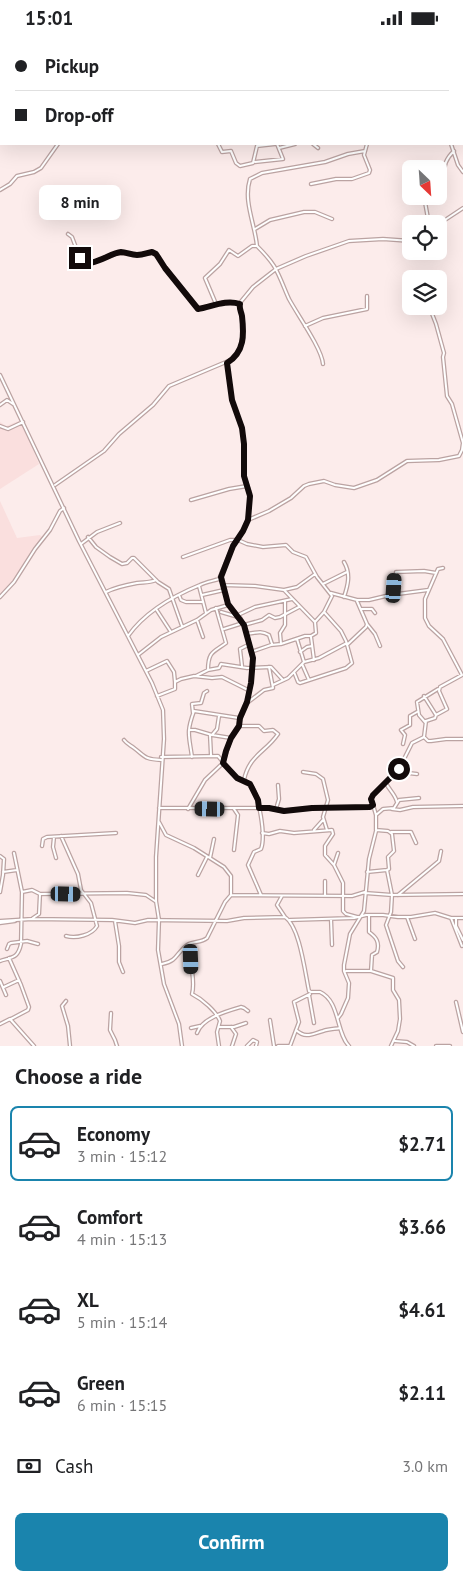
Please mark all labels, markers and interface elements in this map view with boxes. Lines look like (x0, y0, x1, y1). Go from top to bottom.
text: 15:01 (25, 6, 73, 30)
text: Pickup (45, 54, 99, 78)
text: Drop-off (45, 103, 113, 127)
north arrow (402, 160, 448, 205)
map controls (402, 160, 447, 315)
callout: 8 min (39, 185, 121, 221)
text: 8 min (60, 192, 100, 212)
button: locate (402, 215, 447, 260)
route end (69, 247, 91, 269)
button: layers (402, 270, 447, 315)
car (385, 573, 402, 603)
route start (388, 758, 410, 780)
car (194, 801, 225, 817)
car (50, 886, 81, 902)
car (182, 944, 199, 974)
text: Choose a ride (15, 1062, 142, 1090)
icon: car (17, 1121, 62, 1166)
text: Economy (77, 1122, 150, 1146)
text: $2.71 (398, 1132, 446, 1156)
text: 3 min · 15:12 (77, 1146, 167, 1166)
icon: car (17, 1204, 62, 1249)
text: Comfort (77, 1205, 143, 1229)
text: $3.66 (398, 1215, 446, 1239)
text: 4 min · 15:13 (77, 1229, 167, 1249)
icon: car (17, 1287, 62, 1332)
text: XL (77, 1288, 99, 1312)
text: $4.61 (398, 1298, 446, 1322)
text: 5 min · 15:14 (77, 1312, 167, 1332)
icon: car (17, 1370, 62, 1415)
text: Green (77, 1371, 125, 1395)
text: $2.11 (398, 1381, 446, 1405)
text: 6 min · 15:15 (77, 1395, 167, 1415)
icon: cash (15, 1452, 43, 1480)
text: Cash (55, 1454, 93, 1478)
text: 3.0 km (402, 1456, 448, 1476)
button: Confirm (15, 1513, 448, 1571)

